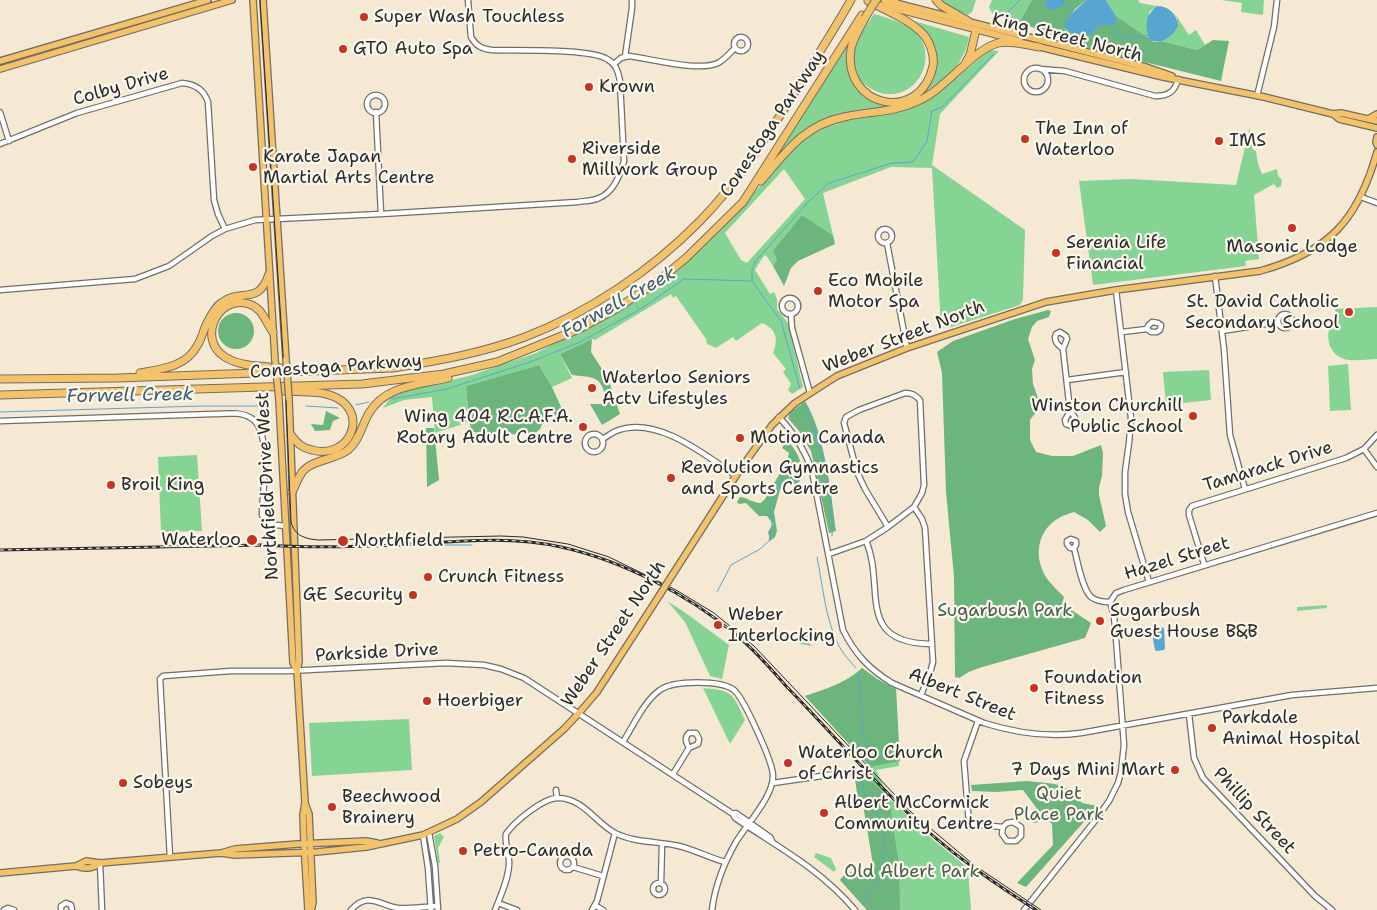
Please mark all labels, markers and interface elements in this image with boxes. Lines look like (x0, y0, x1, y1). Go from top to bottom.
place label: Super Wash Touchless (374, 6, 565, 28)
street label: King Street North (990, 9, 1144, 67)
marker: Super Wash Touchless (358, 11, 370, 23)
place label: GTO Auto Spa (353, 38, 473, 60)
marker: GTO Auto Spa (337, 43, 349, 55)
street label: Conestoga Parkway (716, 46, 830, 202)
street label: Colby Drive (71, 63, 171, 111)
place label: Krown (599, 76, 655, 98)
marker: Krown (583, 81, 595, 93)
place label: The Inn of Waterloo (1035, 118, 1128, 160)
place label: IMS (1229, 130, 1266, 152)
marker: The Inn of Waterloo (1019, 133, 1031, 145)
marker: IMS (1213, 135, 1225, 147)
place label: Riverside Millwork Group (582, 138, 718, 180)
place label: Karate Japan Martial Arts Centre (263, 146, 435, 188)
marker: Riverside Millwork Group (566, 153, 578, 165)
marker: Karate Japan Martial Arts Centre (247, 161, 259, 173)
marker: Masonic Lodge (1286, 222, 1298, 234)
place label: Serenia Life Financial (1066, 232, 1166, 274)
place label: Masonic Lodge (1226, 236, 1358, 258)
marker: Serenia Life Financial (1050, 247, 1062, 259)
water label: Forwell Creek (558, 262, 680, 344)
place label: Eco Mobile Motor Spa (828, 270, 923, 312)
marker: Eco Mobile Motor Spa (812, 285, 824, 297)
place label: St. David Catholic Secondary School (1185, 291, 1339, 334)
street label: Weber Street North (820, 296, 988, 378)
marker: St. David Catholic Secondary School (1343, 306, 1355, 318)
street label: Conestoga Parkway (249, 350, 423, 384)
place label: Waterloo Seniors Actv Lifestyles (602, 367, 751, 409)
marker: Waterloo Seniors Actv Lifestyles (586, 382, 598, 394)
water label: Forwell Creek (66, 383, 194, 409)
street label: Northfield Drive West (252, 391, 284, 581)
place label: Winston Churchill Public School (1031, 395, 1183, 438)
place label: Wing 404 R.C.A.F.A. Rotary Adult Centre (397, 406, 573, 448)
marker: Winston Churchill Public School (1187, 410, 1199, 422)
marker: Wing 404 R.C.A.F.A. Rotary Adult Centre (577, 421, 589, 433)
place label: Motion Canada (750, 427, 885, 449)
marker: Motion Canada (734, 432, 746, 444)
street label: Tamarack Drive (1201, 437, 1335, 497)
place label: Revolution Gymnastics and Sports Centre (681, 457, 879, 499)
marker: Revolution Gymnastics and Sports Centre (665, 472, 677, 484)
place label: Broil King (121, 474, 204, 496)
marker: Broil King (105, 479, 117, 491)
place label: Waterloo (161, 529, 241, 551)
place label: Northfield (354, 530, 443, 552)
marker: Waterloo (245, 533, 259, 547)
street label: Hazel Street (1122, 533, 1232, 585)
marker: Northfield (336, 534, 350, 548)
street label: Weber Street North (557, 557, 671, 711)
place label: Crunch Fitness (438, 566, 564, 588)
marker: Crunch Fitness (422, 571, 434, 583)
place label: GE Security (303, 584, 403, 606)
marker: GE Security (407, 589, 419, 601)
park label: Sugarbush Park (937, 600, 1073, 622)
place label: Sugarbush Guest House B&B (1110, 600, 1258, 642)
place label: Weber Interlocking (728, 604, 835, 646)
marker: Sugarbush Guest House B&B (1094, 615, 1106, 627)
marker: Weber Interlocking (712, 619, 724, 631)
street label: Parkside Drive (315, 639, 439, 667)
street label: Albert Street (905, 664, 1019, 726)
place label: Foundation Fitness (1044, 667, 1142, 710)
marker: Foundation Fitness (1028, 682, 1040, 694)
place label: Hoerbiger (437, 690, 523, 712)
marker: Hoerbiger (421, 695, 433, 707)
place label: Parkdale Animal Hospital (1222, 707, 1360, 750)
marker: Parkdale Animal Hospital (1206, 722, 1218, 734)
place label: Waterloo Church of Christ (798, 742, 943, 784)
marker: Waterloo Church of Christ (782, 757, 794, 769)
place label: 7 Days Mini Mart (1010, 759, 1165, 781)
street label: Phillip Street (1208, 763, 1300, 859)
marker: 7 Days Mini Mart (1169, 764, 1181, 776)
place label: Sobeys (133, 772, 193, 794)
marker: Sobeys (117, 777, 129, 789)
park label: Quiet Place Park (1014, 783, 1104, 826)
place label: Beechwood Brainery (342, 786, 441, 829)
place label: Albert McCormick Community Centre (834, 792, 993, 834)
marker: Beechwood Brainery (326, 801, 338, 813)
marker: Albert McCormick Community Centre (818, 807, 830, 819)
place label: Petro-Canada (473, 840, 593, 862)
marker: Petro-Canada (457, 845, 469, 857)
park label: Old Albert Park (844, 861, 980, 883)

